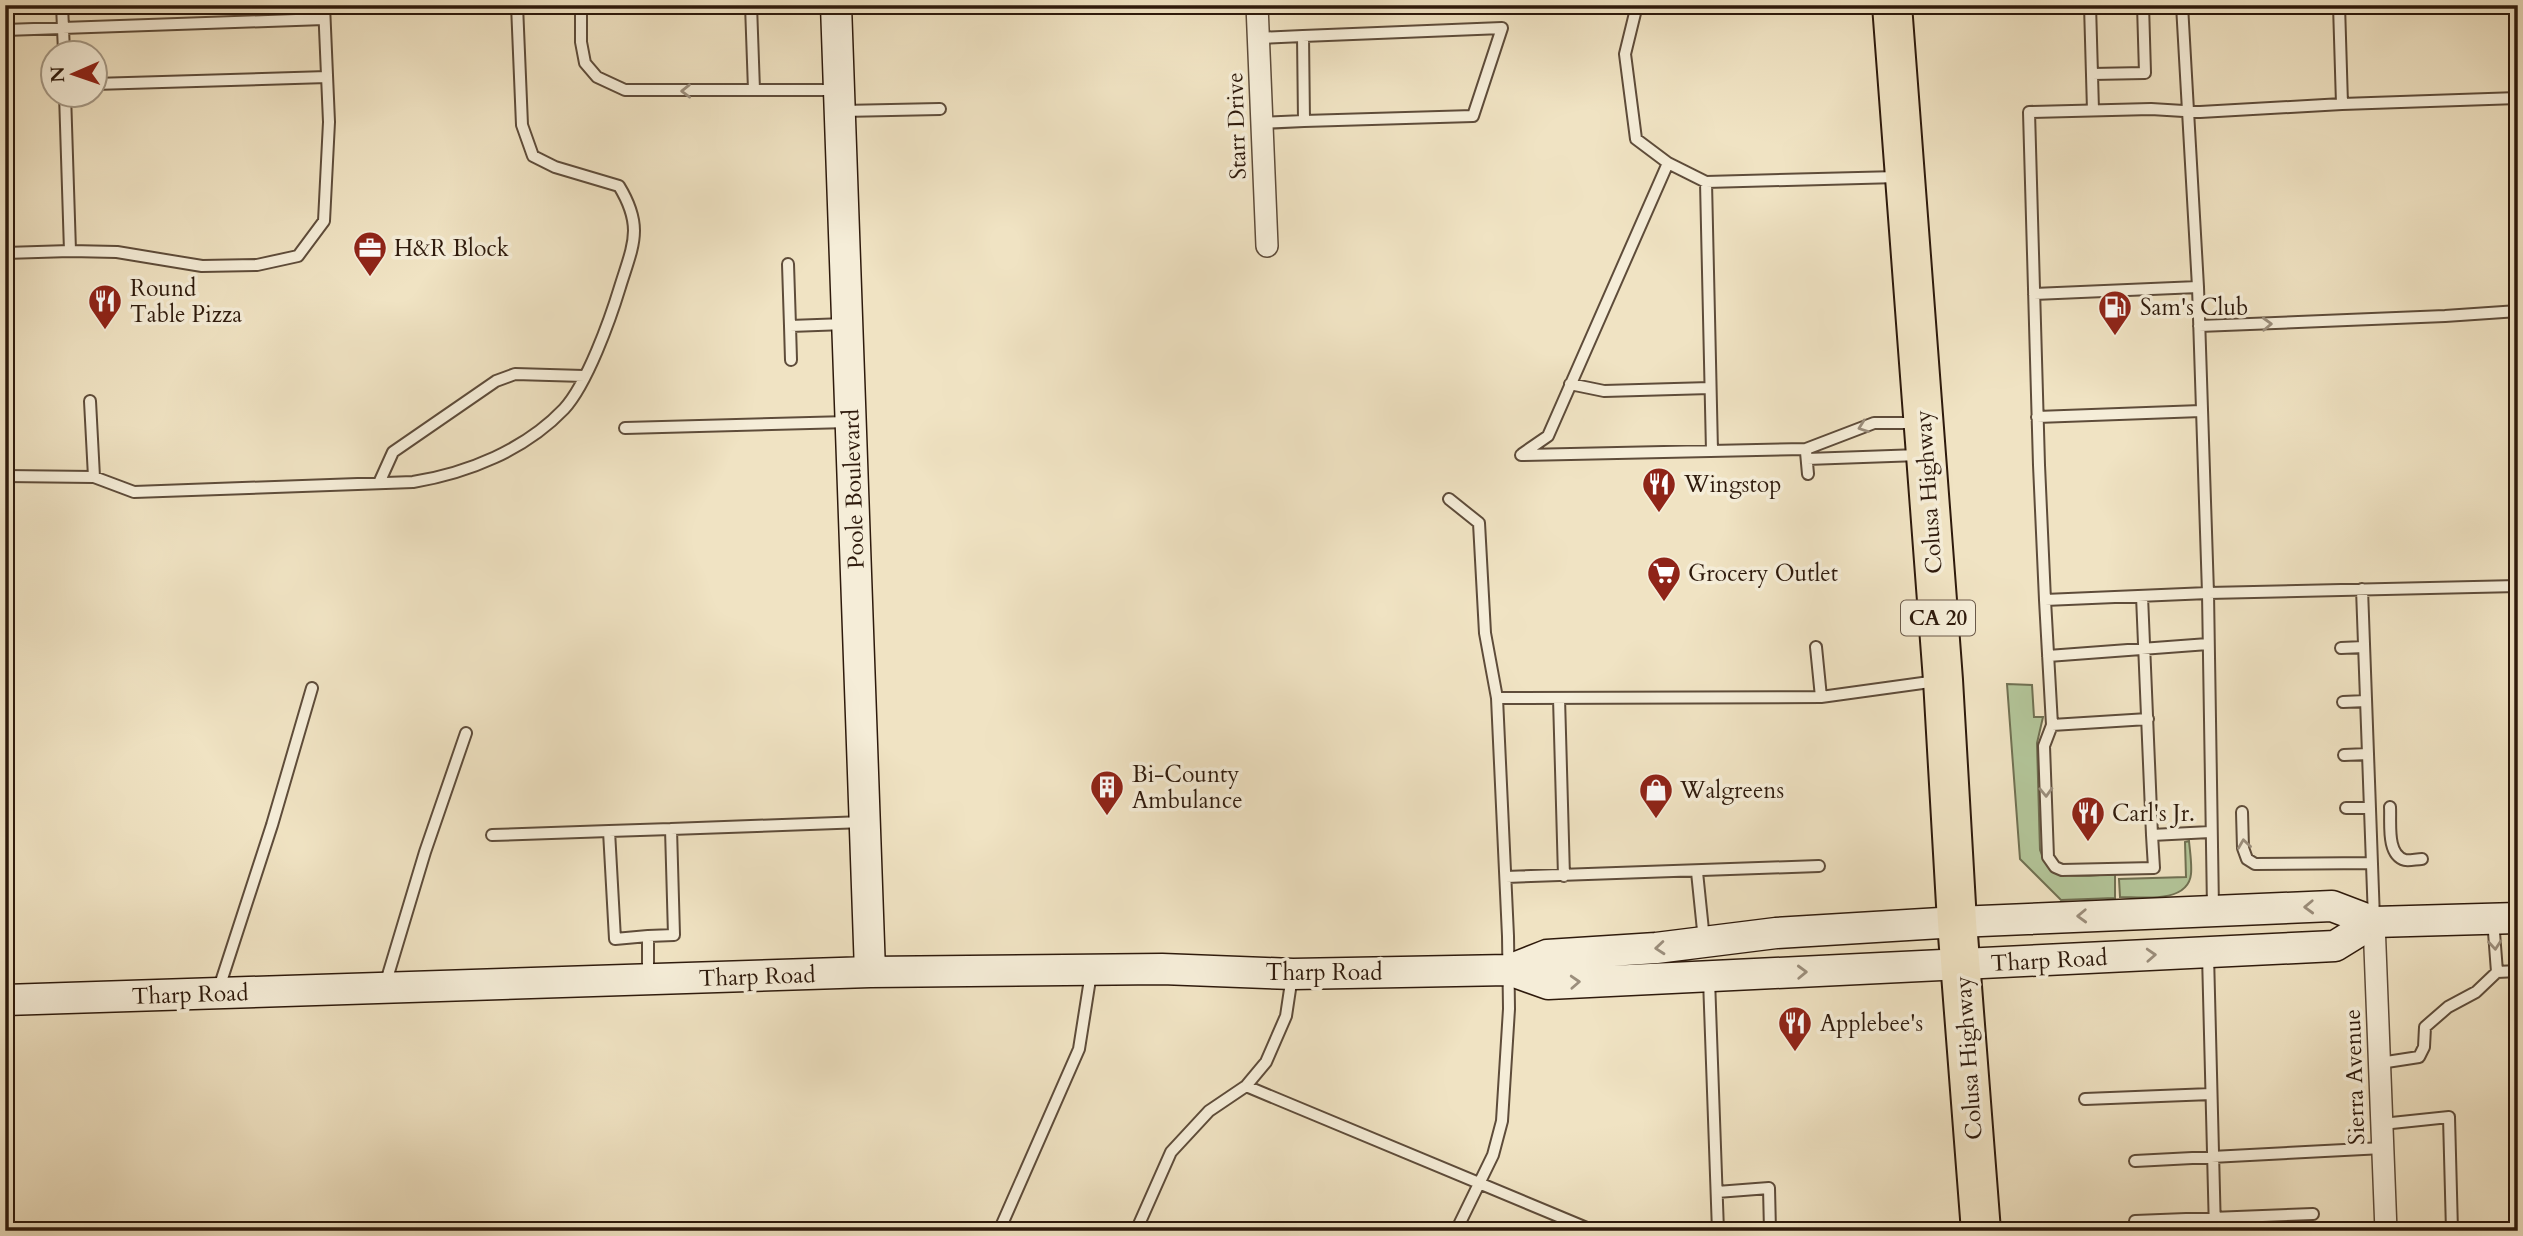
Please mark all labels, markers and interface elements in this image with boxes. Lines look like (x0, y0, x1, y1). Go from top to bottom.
north arrow (38, 38, 108, 108)
text: N (45, 65, 71, 83)
street label: Starr Drive (1219, 72, 1254, 180)
one-way arrow (680, 83, 691, 99)
office icon: H&R Block (351, 229, 389, 278)
place label: H&R Block (394, 233, 510, 264)
place label: Round Table Pizza (130, 273, 242, 330)
restaurant icon: Round Table Pizza (86, 282, 124, 331)
fuel station icon: Sam's Club (2096, 288, 2134, 337)
place label: Sam's Club (2140, 292, 2248, 323)
one-way arrow (2261, 316, 2272, 331)
street label: Poole Boulevard (835, 408, 872, 570)
street label: Colusa Highway (1907, 409, 1950, 575)
one-way arrow (1857, 419, 1869, 433)
restaurant icon: Wingstop (1640, 465, 1678, 514)
place label: Wingstop (1683, 469, 1781, 500)
supermarket icon: Grocery Outlet (1645, 554, 1683, 603)
place label: Grocery Outlet (1688, 558, 1838, 589)
road number: CA 20 (1901, 600, 1975, 636)
place label: Bi-County Ambulance (1132, 759, 1243, 816)
building icon: Bi-County Ambulance (1088, 768, 1126, 817)
shop icon: Walgreens (1637, 771, 1675, 820)
place label: Walgreens (1679, 775, 1784, 806)
one-way arrow (2038, 786, 2053, 797)
restaurant icon: Carl's Jr. (2069, 794, 2107, 843)
place label: Carl's Jr. (2112, 798, 2195, 829)
one-way arrow (2237, 838, 2252, 850)
one-way arrow (2303, 900, 2314, 915)
one-way arrow (2076, 909, 2087, 924)
one-way arrow (1654, 940, 1665, 955)
one-way arrow (2487, 940, 2502, 951)
street label: Tharp Road (1990, 942, 2109, 979)
one-way arrow (2146, 948, 2157, 963)
street label: Tharp Road (1266, 957, 1383, 988)
street label: Tharp Road (698, 959, 817, 994)
one-way arrow (1797, 964, 1808, 979)
one-way arrow (1569, 975, 1580, 990)
street label: Colusa Highway (1947, 975, 1990, 1141)
street label: Tharp Road (131, 977, 250, 1012)
restaurant icon: Applebee's (1776, 1004, 1814, 1053)
place label: Applebee's (1820, 1008, 1923, 1039)
street label: Sierra Avenue (2337, 1009, 2372, 1145)

